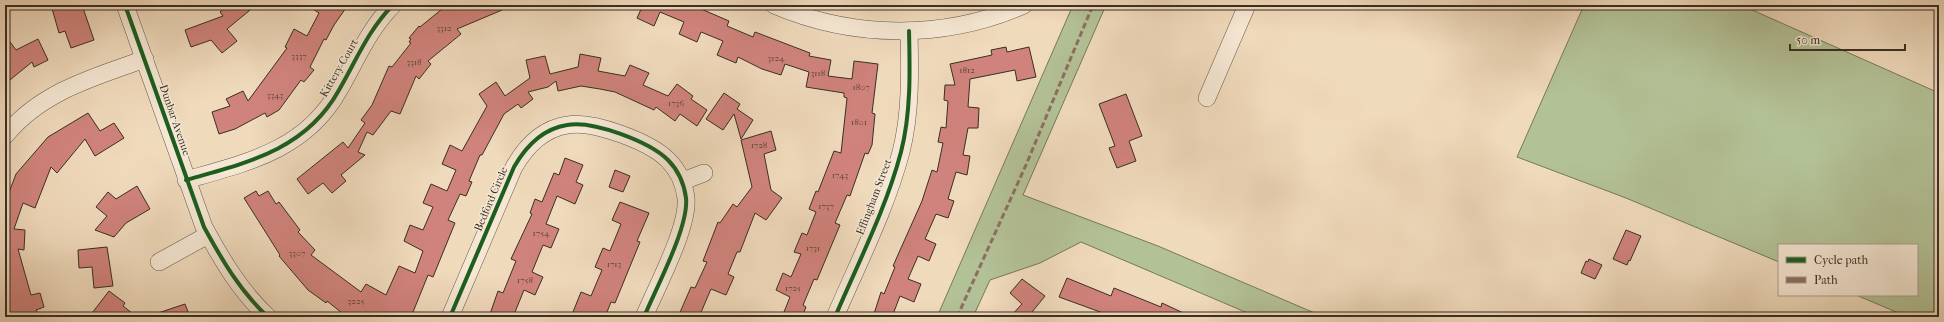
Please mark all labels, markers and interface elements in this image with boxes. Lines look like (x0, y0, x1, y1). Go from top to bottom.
house number: 3312 (436, 23, 452, 33)
scale bar (1790, 26, 1905, 52)
text: 50 m (1796, 33, 1820, 47)
street label: Kittery Court (317, 36, 361, 99)
house number: 3337 (291, 51, 307, 61)
house number: 3124 (768, 53, 785, 63)
house number: 3318 (406, 57, 422, 67)
house number: 1812 (959, 65, 975, 75)
house number: 3118 (811, 68, 826, 78)
house number: 1807 (852, 82, 870, 92)
street label: Dunbar Avenue (157, 83, 193, 158)
house number: 3343 (267, 90, 284, 100)
house number: 1736 (668, 98, 684, 108)
house number: 1801 (851, 117, 867, 127)
house number: 1728 (751, 140, 768, 150)
street label: Effingham Street (854, 157, 894, 237)
street label: Bedford Circle (472, 164, 511, 233)
house number: 1743 (832, 170, 848, 180)
house number: 1737 (818, 201, 834, 211)
house number: 1754 (533, 228, 550, 238)
house number: 1731 (806, 243, 820, 253)
legend (1778, 244, 1918, 296)
house number: 3307 (289, 248, 306, 258)
text: Cycle path (1814, 253, 1869, 267)
house number: 1713 (607, 259, 622, 269)
text: Path (1814, 273, 1838, 287)
house number: 1758 (517, 275, 533, 285)
house number: 1725 (785, 283, 801, 293)
house number: 3225 (348, 296, 365, 306)

